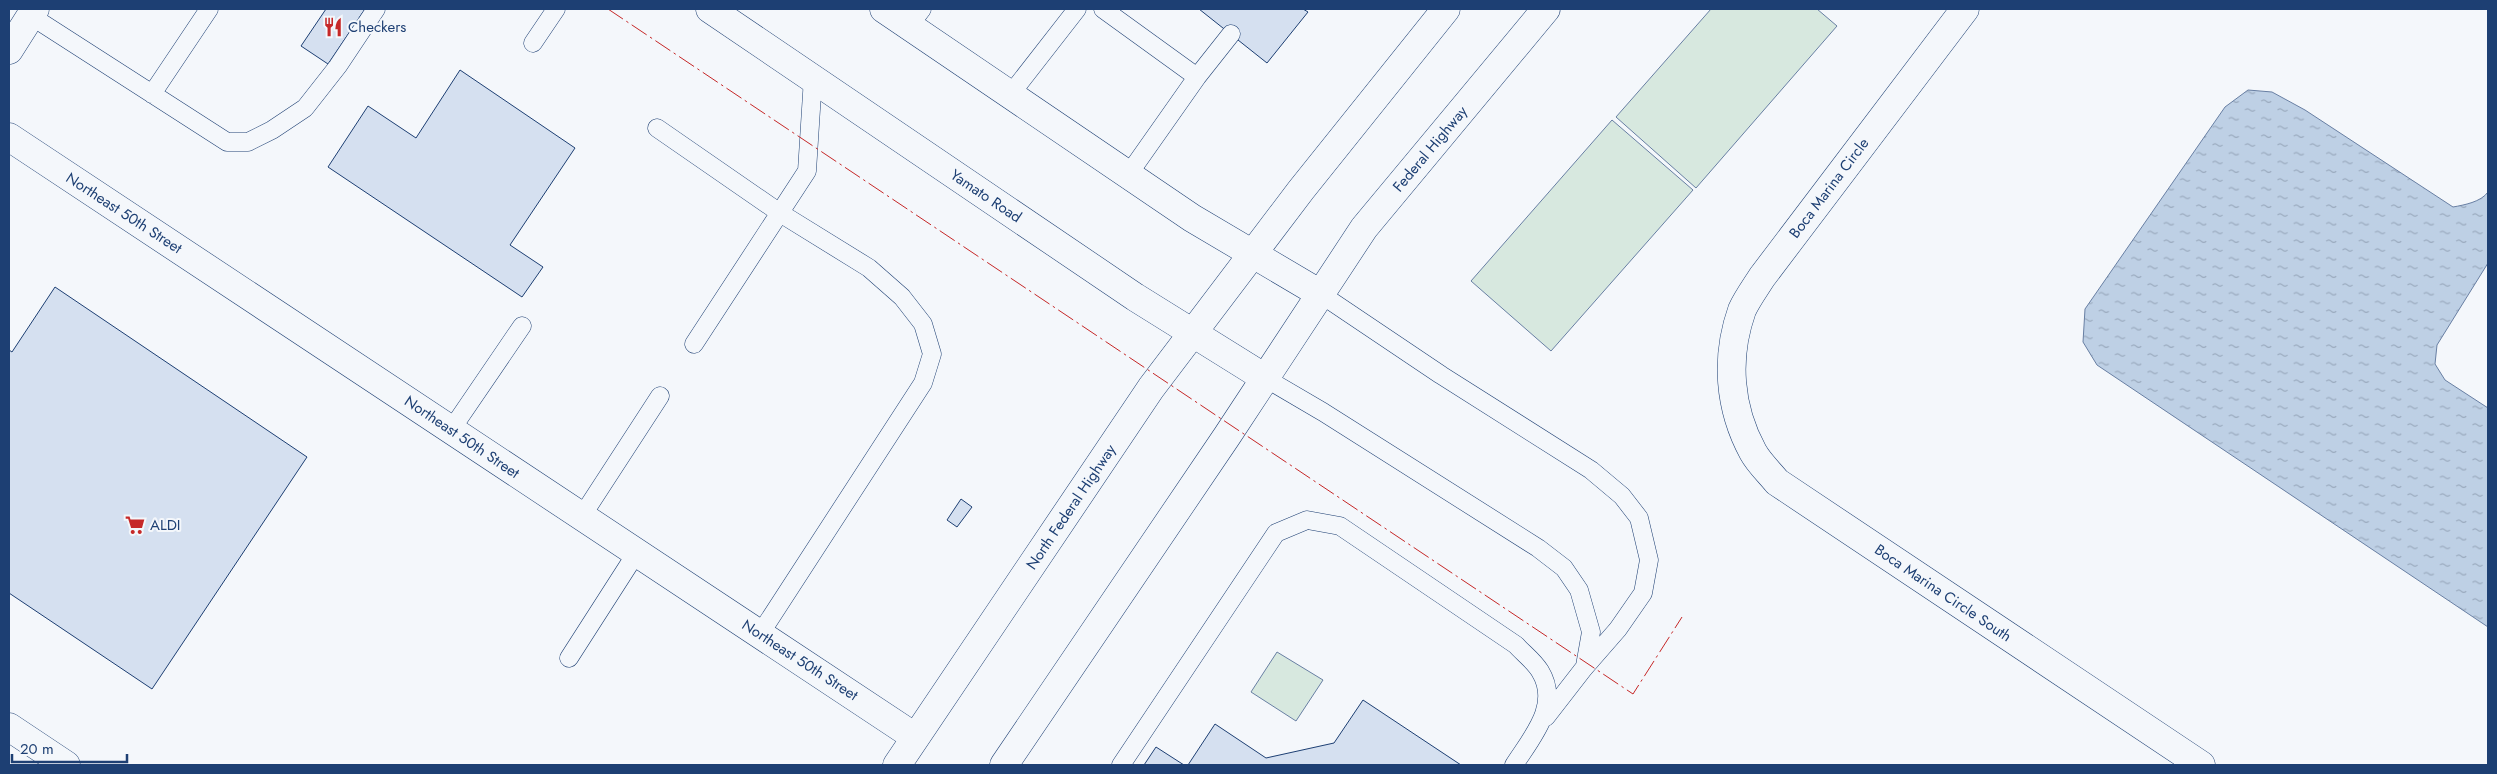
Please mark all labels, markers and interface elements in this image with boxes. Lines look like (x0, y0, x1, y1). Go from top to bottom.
restaurant icon: Checkers (322, 16, 344, 38)
place label: Checkers (348, 16, 406, 38)
street label: Federal Highway (1387, 101, 1473, 197)
street label: Boca Marina Circle (1784, 133, 1874, 243)
street label: Yamato Road (946, 164, 1026, 228)
street label: Northeast 50th Street (62, 167, 187, 259)
street label: Northeast 50th Street (400, 390, 524, 484)
street label: North Federal Highway (1021, 439, 1122, 574)
supermarket icon: ALDI (124, 514, 146, 536)
place label: ALDI (150, 514, 181, 536)
street label: Boca Marina Circle South (1870, 539, 2016, 647)
street label: Northeast 50th Street (738, 614, 863, 706)
scale bar (12, 732, 128, 764)
text: 20 m (20, 738, 54, 760)

